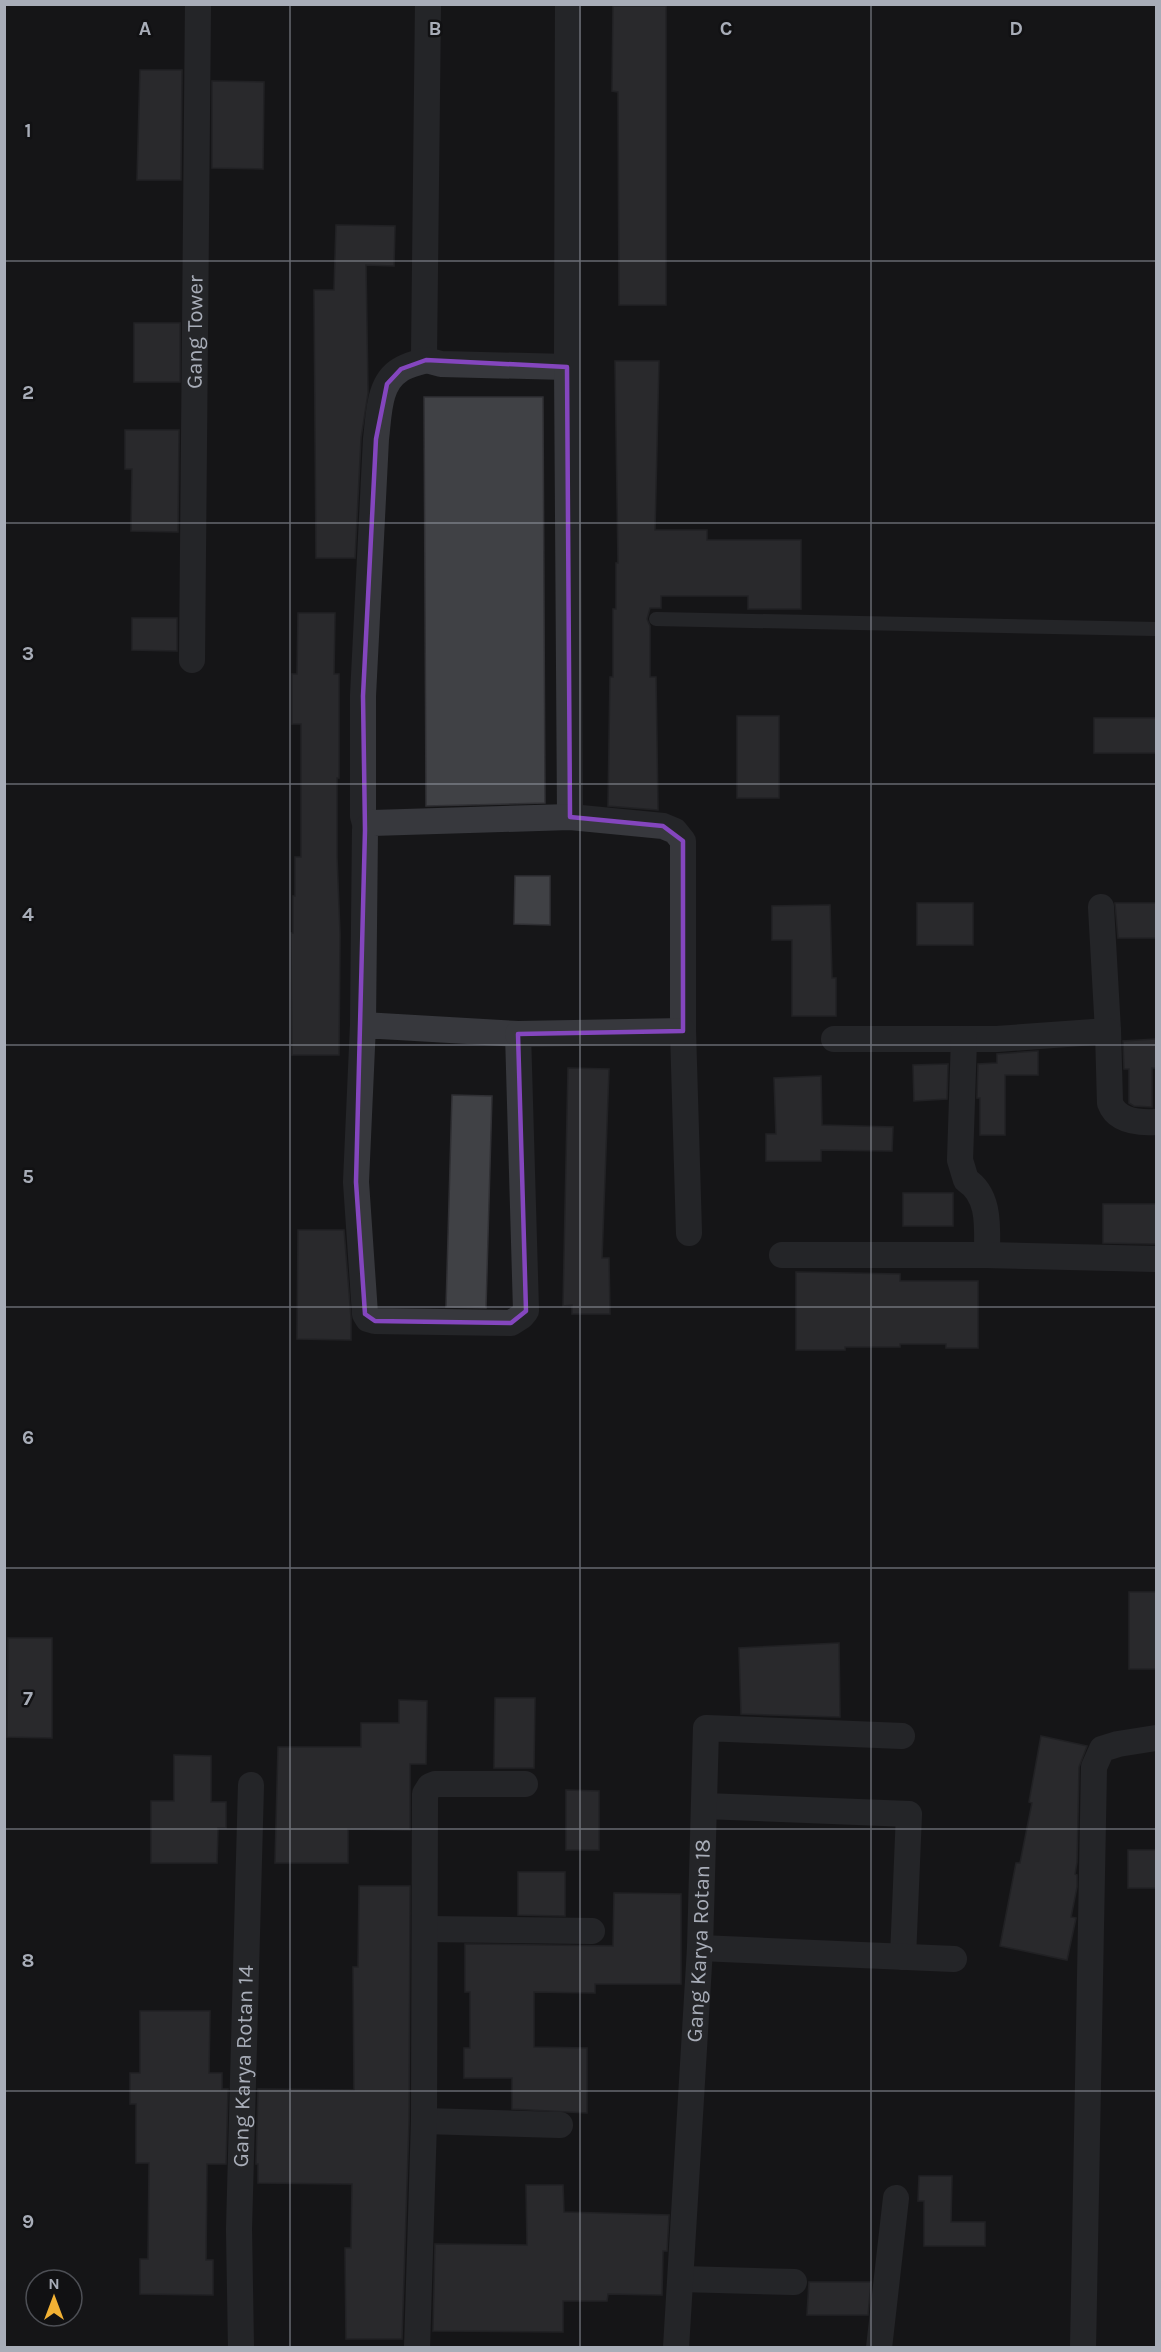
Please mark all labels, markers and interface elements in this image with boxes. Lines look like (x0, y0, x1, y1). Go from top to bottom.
text: A (139, 17, 152, 40)
text: B (429, 17, 441, 40)
text: C (720, 17, 732, 40)
text: D (1009, 17, 1023, 40)
text: 1 (24, 119, 32, 142)
street label: Gang Tower (181, 275, 209, 389)
text: 2 (22, 381, 34, 404)
text: 3 (22, 642, 34, 665)
text: 4 (22, 903, 34, 926)
text: 5 (22, 1165, 34, 1188)
text: 6 (22, 1426, 34, 1449)
text: 7 (23, 1687, 33, 1710)
street label: Gang Karya Rotan 18 (681, 1839, 716, 2043)
text: 8 (22, 1949, 34, 1972)
street label: Gang Karya Rotan 14 (228, 1965, 259, 2168)
text: 9 (22, 2210, 34, 2233)
north arrow (24, 2268, 84, 2328)
text: N (48, 2274, 60, 2293)

